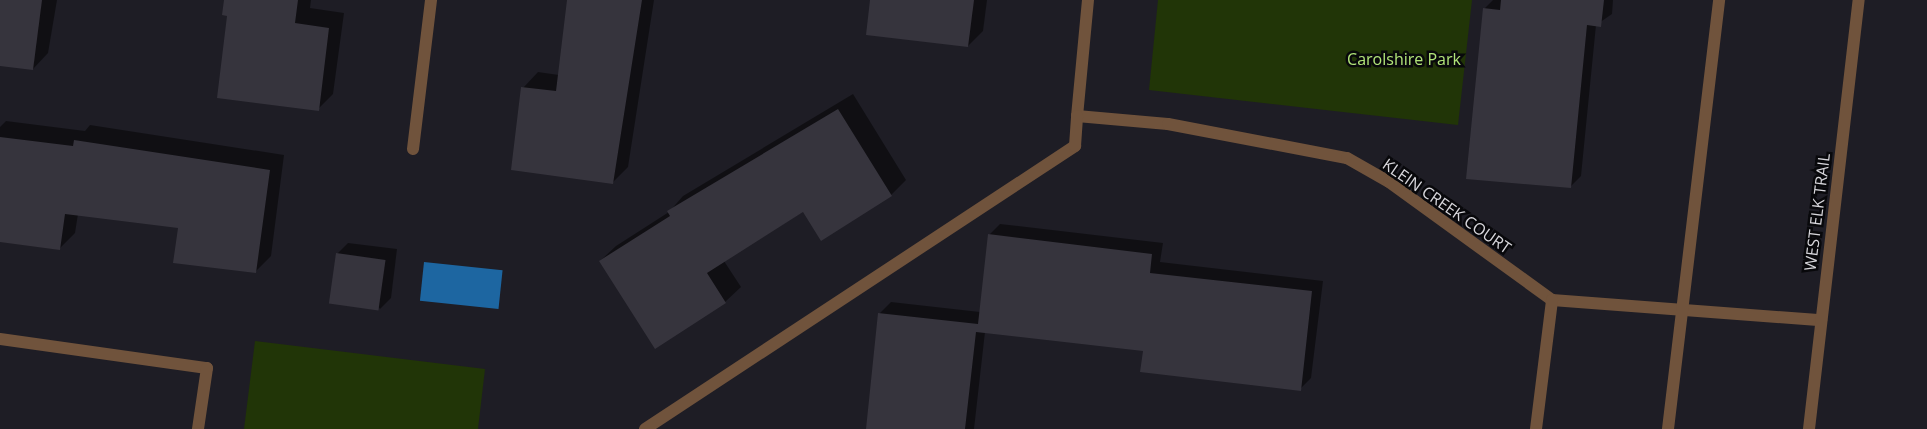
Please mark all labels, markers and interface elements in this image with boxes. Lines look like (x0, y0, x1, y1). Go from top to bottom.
park label: Carolshire Park (1347, 49, 1461, 69)
street label: WEST ELK TRAIL (1800, 152, 1834, 272)
street label: KLEIN CREEK COURT (1379, 154, 1515, 258)

